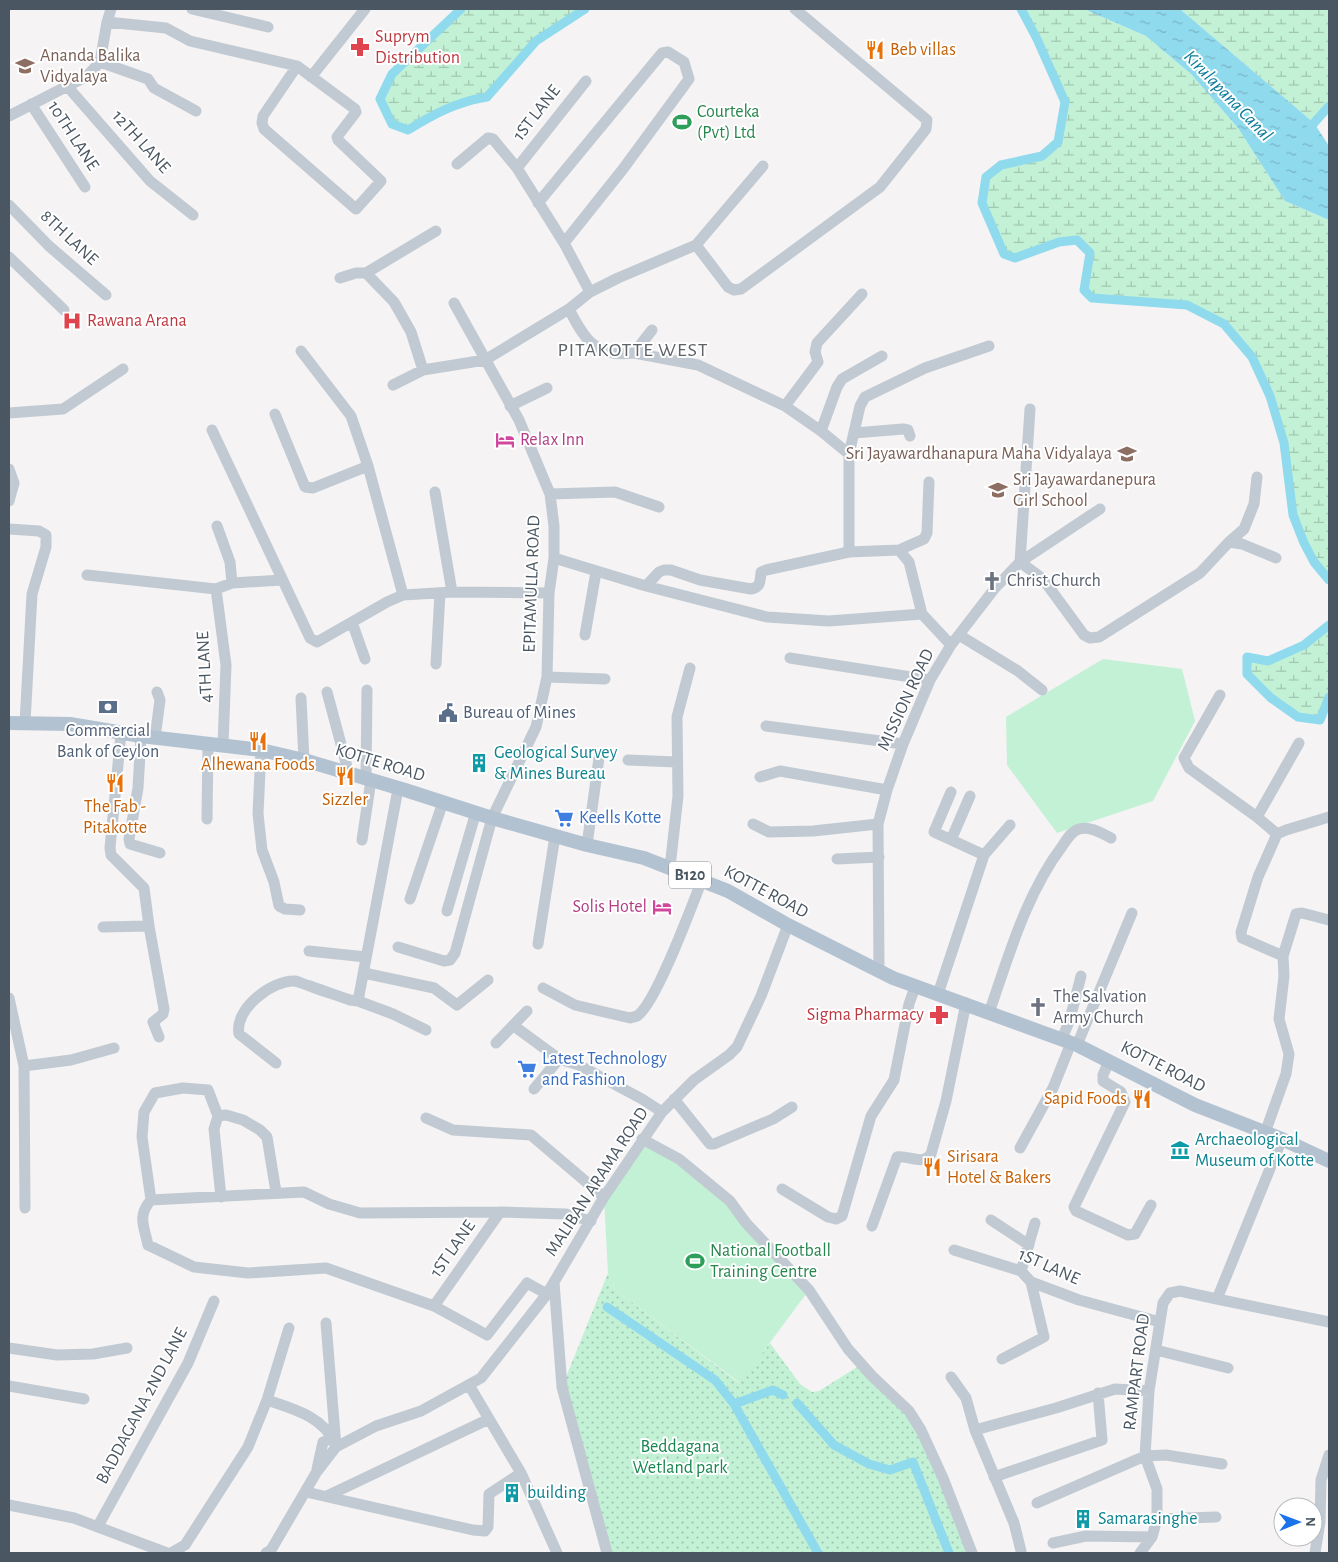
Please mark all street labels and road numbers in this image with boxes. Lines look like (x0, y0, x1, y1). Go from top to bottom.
street label: 1ST LANE (510, 82, 564, 144)
street label: 10TH LANE (44, 98, 102, 174)
street label: 12TH LANE (108, 107, 174, 177)
street label: 8TH LANE (37, 207, 102, 269)
street label: EPITAMULLA ROAD (521, 515, 543, 653)
street label: 4TH LANE (194, 630, 216, 703)
street label: MISSION ROAD (875, 646, 937, 754)
street label: KOTTE ROAD (333, 741, 427, 785)
road number: B120 (669, 862, 711, 888)
street label: KOTTE ROAD (721, 862, 811, 922)
street label: KOTTE ROAD (1118, 1038, 1208, 1096)
street label: MALIBAN ARAMA ROAD (542, 1104, 652, 1260)
street label: 1ST LANE (427, 1217, 479, 1281)
street label: 1ST LANE (1016, 1246, 1083, 1289)
street label: RAMPART ROAD (1121, 1313, 1153, 1431)
street label: BADDAGANA 2ND LANE (93, 1325, 191, 1487)

